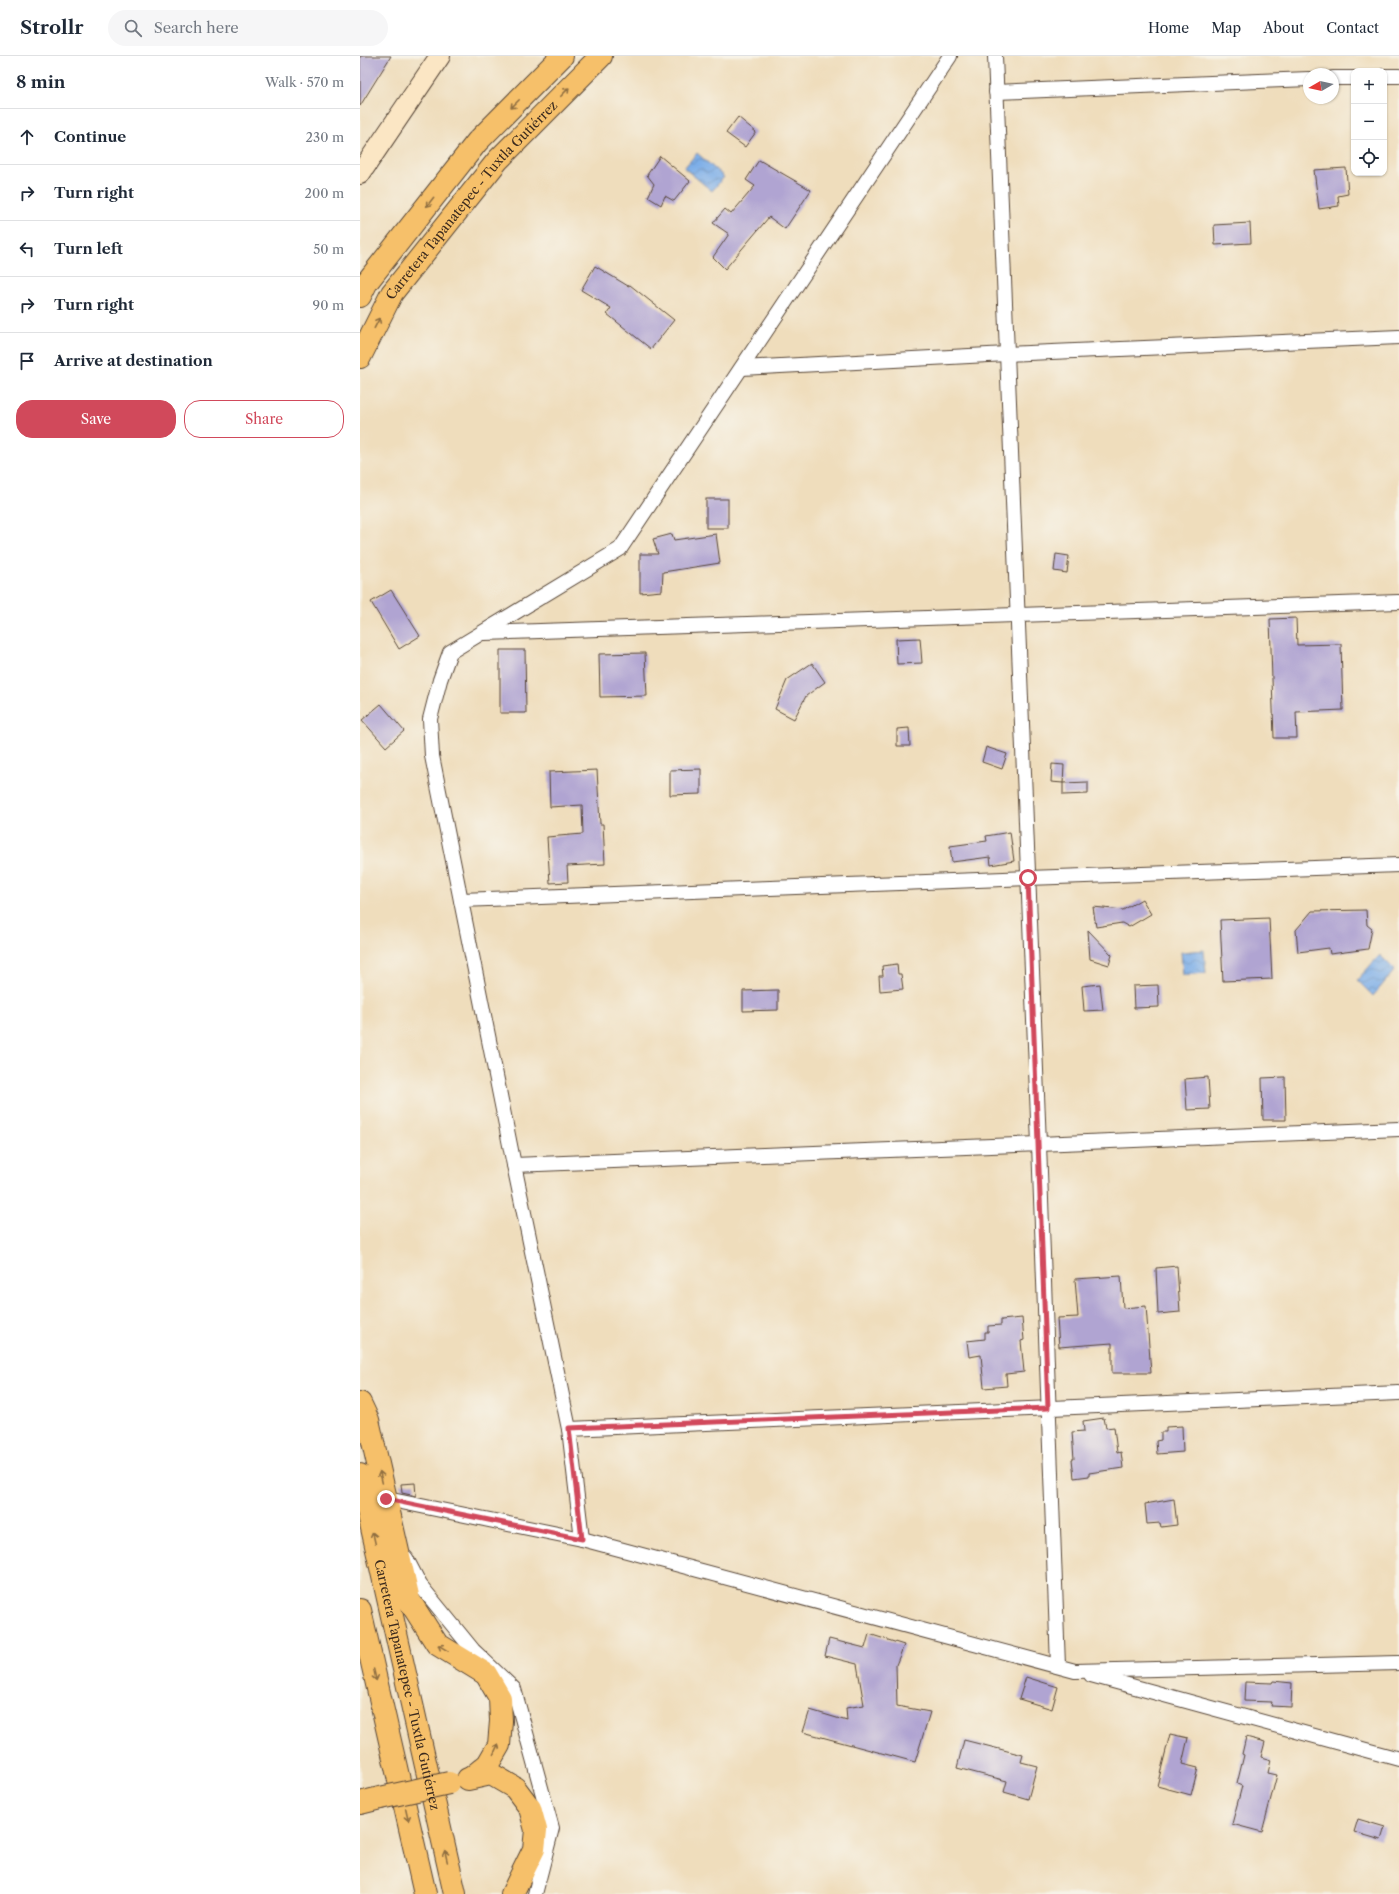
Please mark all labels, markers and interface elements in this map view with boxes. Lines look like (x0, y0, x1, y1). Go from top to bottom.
search box (108, 10, 388, 46)
text: Strollr (20, 16, 84, 39)
icon: search (122, 17, 144, 39)
text: Search here (154, 18, 239, 37)
text: Home (1148, 19, 1189, 37)
text: Map (1211, 19, 1241, 37)
text: About (1263, 19, 1304, 37)
text: Contact (1326, 19, 1379, 37)
north arrow (1303, 68, 1339, 104)
map controls (1351, 68, 1387, 176)
button: + (1351, 68, 1387, 104)
text: 8 min (16, 72, 65, 92)
text: Walk · 570 m (265, 74, 344, 90)
one-way arrow (560, 87, 570, 97)
street label: Carretera Tapanatepec - Tuxtla Gutiérrez (382, 97, 561, 302)
one-way arrow (510, 99, 520, 109)
button: − (1351, 104, 1387, 140)
icon: ahead (16, 126, 38, 148)
text: Continue (54, 127, 126, 146)
text: 230 m (306, 129, 344, 145)
button: locate (1351, 140, 1387, 176)
icon: right (16, 182, 38, 204)
text: Turn right (54, 183, 134, 202)
text: 200 m (304, 185, 344, 201)
one-way arrow (426, 196, 434, 207)
icon: left (16, 238, 38, 260)
text: Turn left (54, 239, 123, 258)
text: 50 m (313, 241, 344, 257)
icon: right (16, 294, 38, 316)
text: Turn right (54, 295, 134, 314)
text: 90 m (313, 297, 344, 313)
one-way arrow (374, 317, 382, 329)
icon: arrive (16, 350, 38, 372)
text: Arrive at destination (54, 351, 213, 370)
button: Save (16, 400, 176, 438)
button: Share (184, 400, 344, 438)
route start (1019, 869, 1037, 887)
one-way arrow (377, 1471, 385, 1484)
route end (377, 1490, 395, 1508)
one-way arrow (370, 1532, 378, 1545)
street label: Carretera Tapanatepec - Tuxtla Gutiérrez (371, 1558, 444, 1812)
one-way arrow (438, 1644, 449, 1652)
one-way arrow (371, 1668, 379, 1681)
one-way arrow (493, 1744, 500, 1756)
one-way arrow (403, 1809, 411, 1822)
one-way arrow (442, 1850, 450, 1863)

